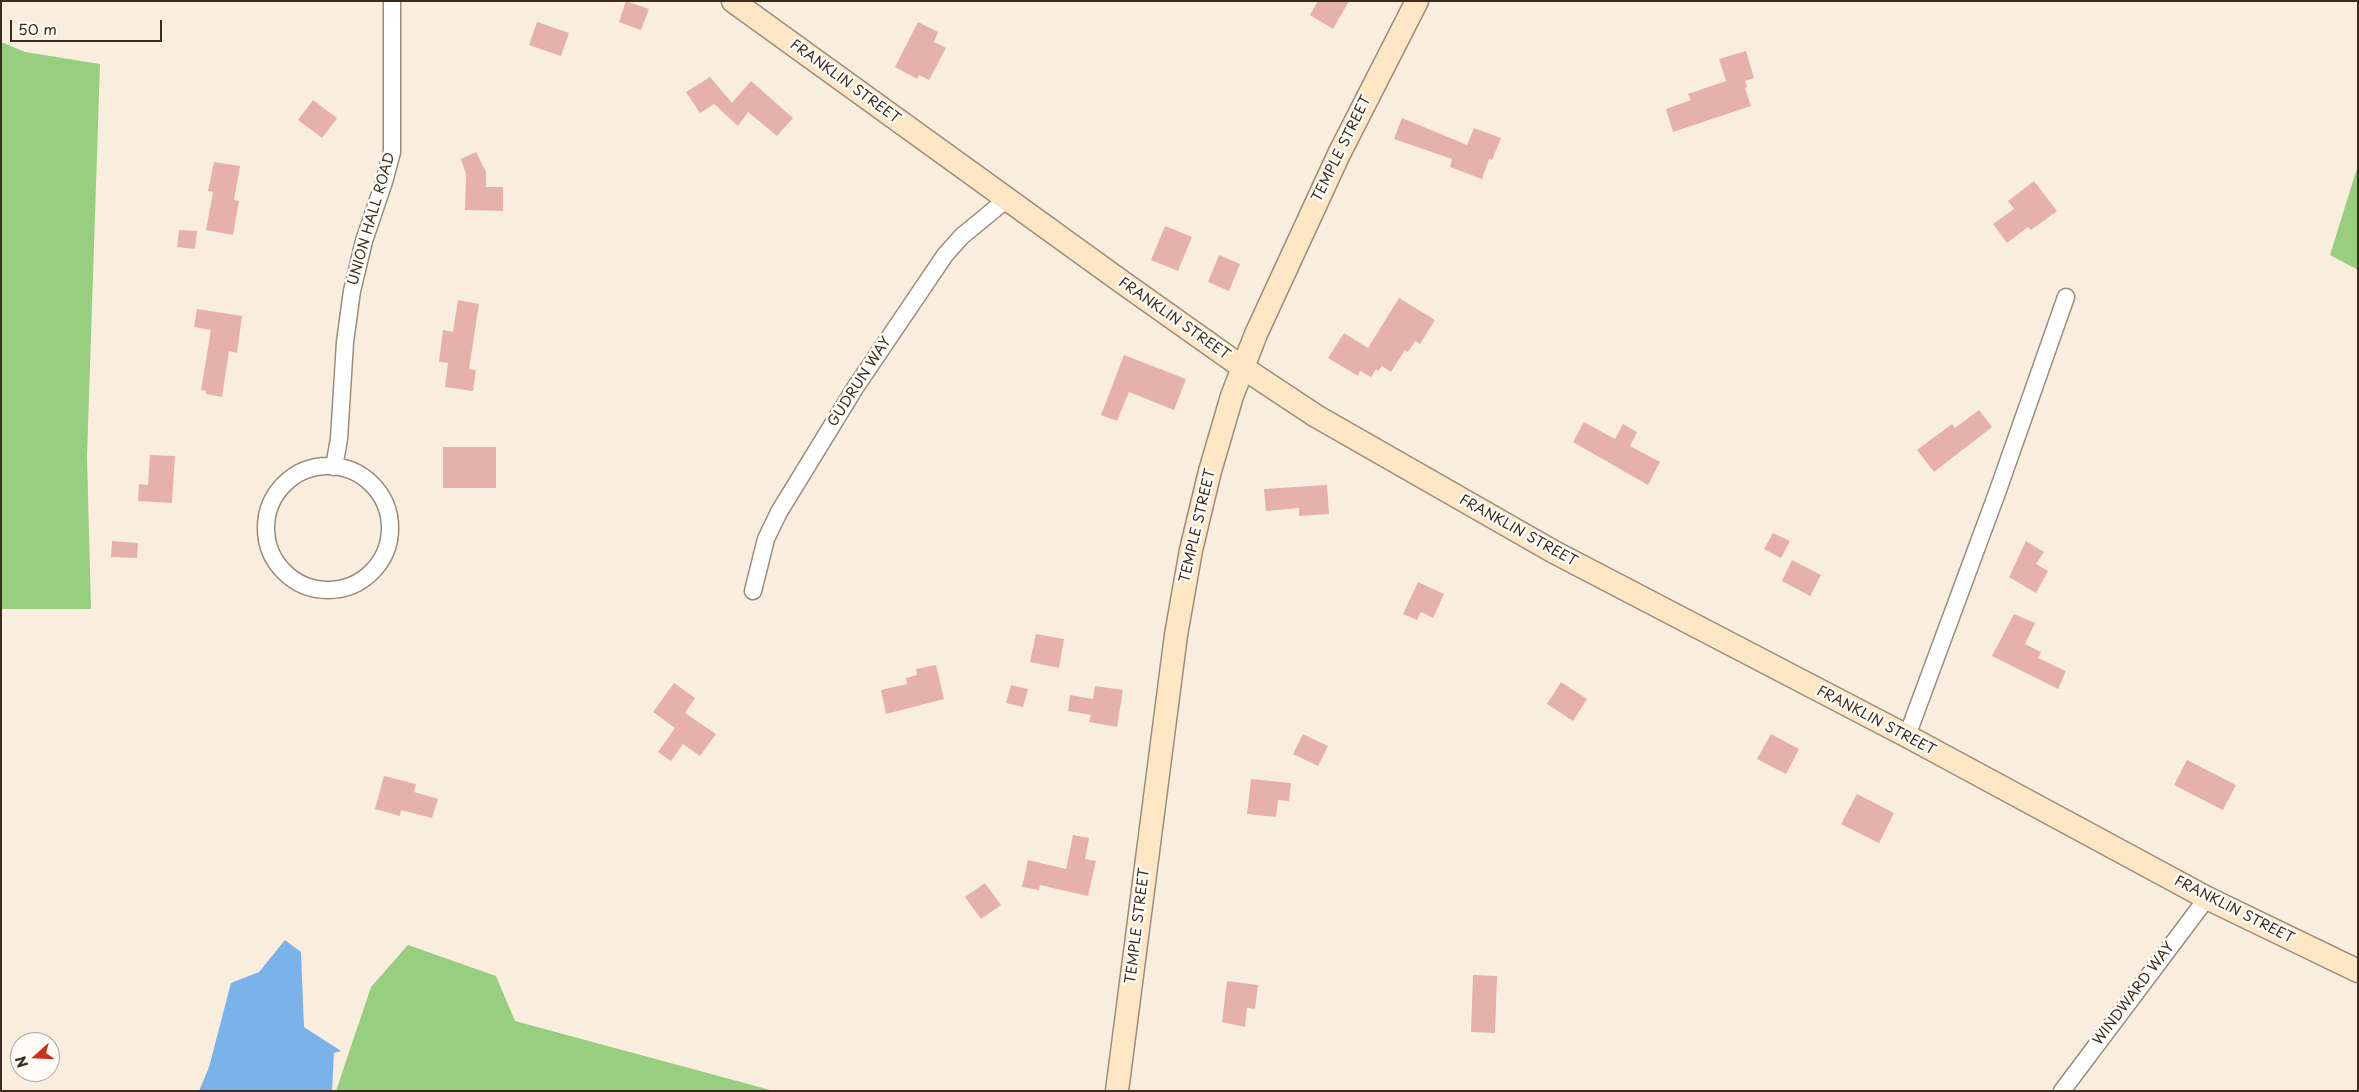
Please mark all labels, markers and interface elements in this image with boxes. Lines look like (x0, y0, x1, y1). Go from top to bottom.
scale bar (12, 10, 165, 42)
text: 50 m (18, 17, 57, 40)
street label: FRANKLIN STREET (787, 36, 903, 128)
street label: TEMPLE STREET (1309, 93, 1375, 205)
street label: UNION HALL ROAD (345, 151, 399, 287)
street label: FRANKLIN STREET (1115, 274, 1233, 364)
street label: GUDRUN WAY (825, 334, 895, 430)
street label: TEMPLE STREET (1177, 467, 1219, 585)
street label: FRANKLIN STREET (1456, 492, 1580, 570)
street label: FRANKLIN STREET (1814, 683, 1938, 759)
street label: TEMPLE STREET (1123, 867, 1153, 985)
street label: FRANKLIN STREET (2171, 873, 2297, 947)
street label: WINDWARD WAY (2090, 939, 2178, 1049)
north arrow (10, 1032, 60, 1082)
text: N (10, 1053, 33, 1071)

